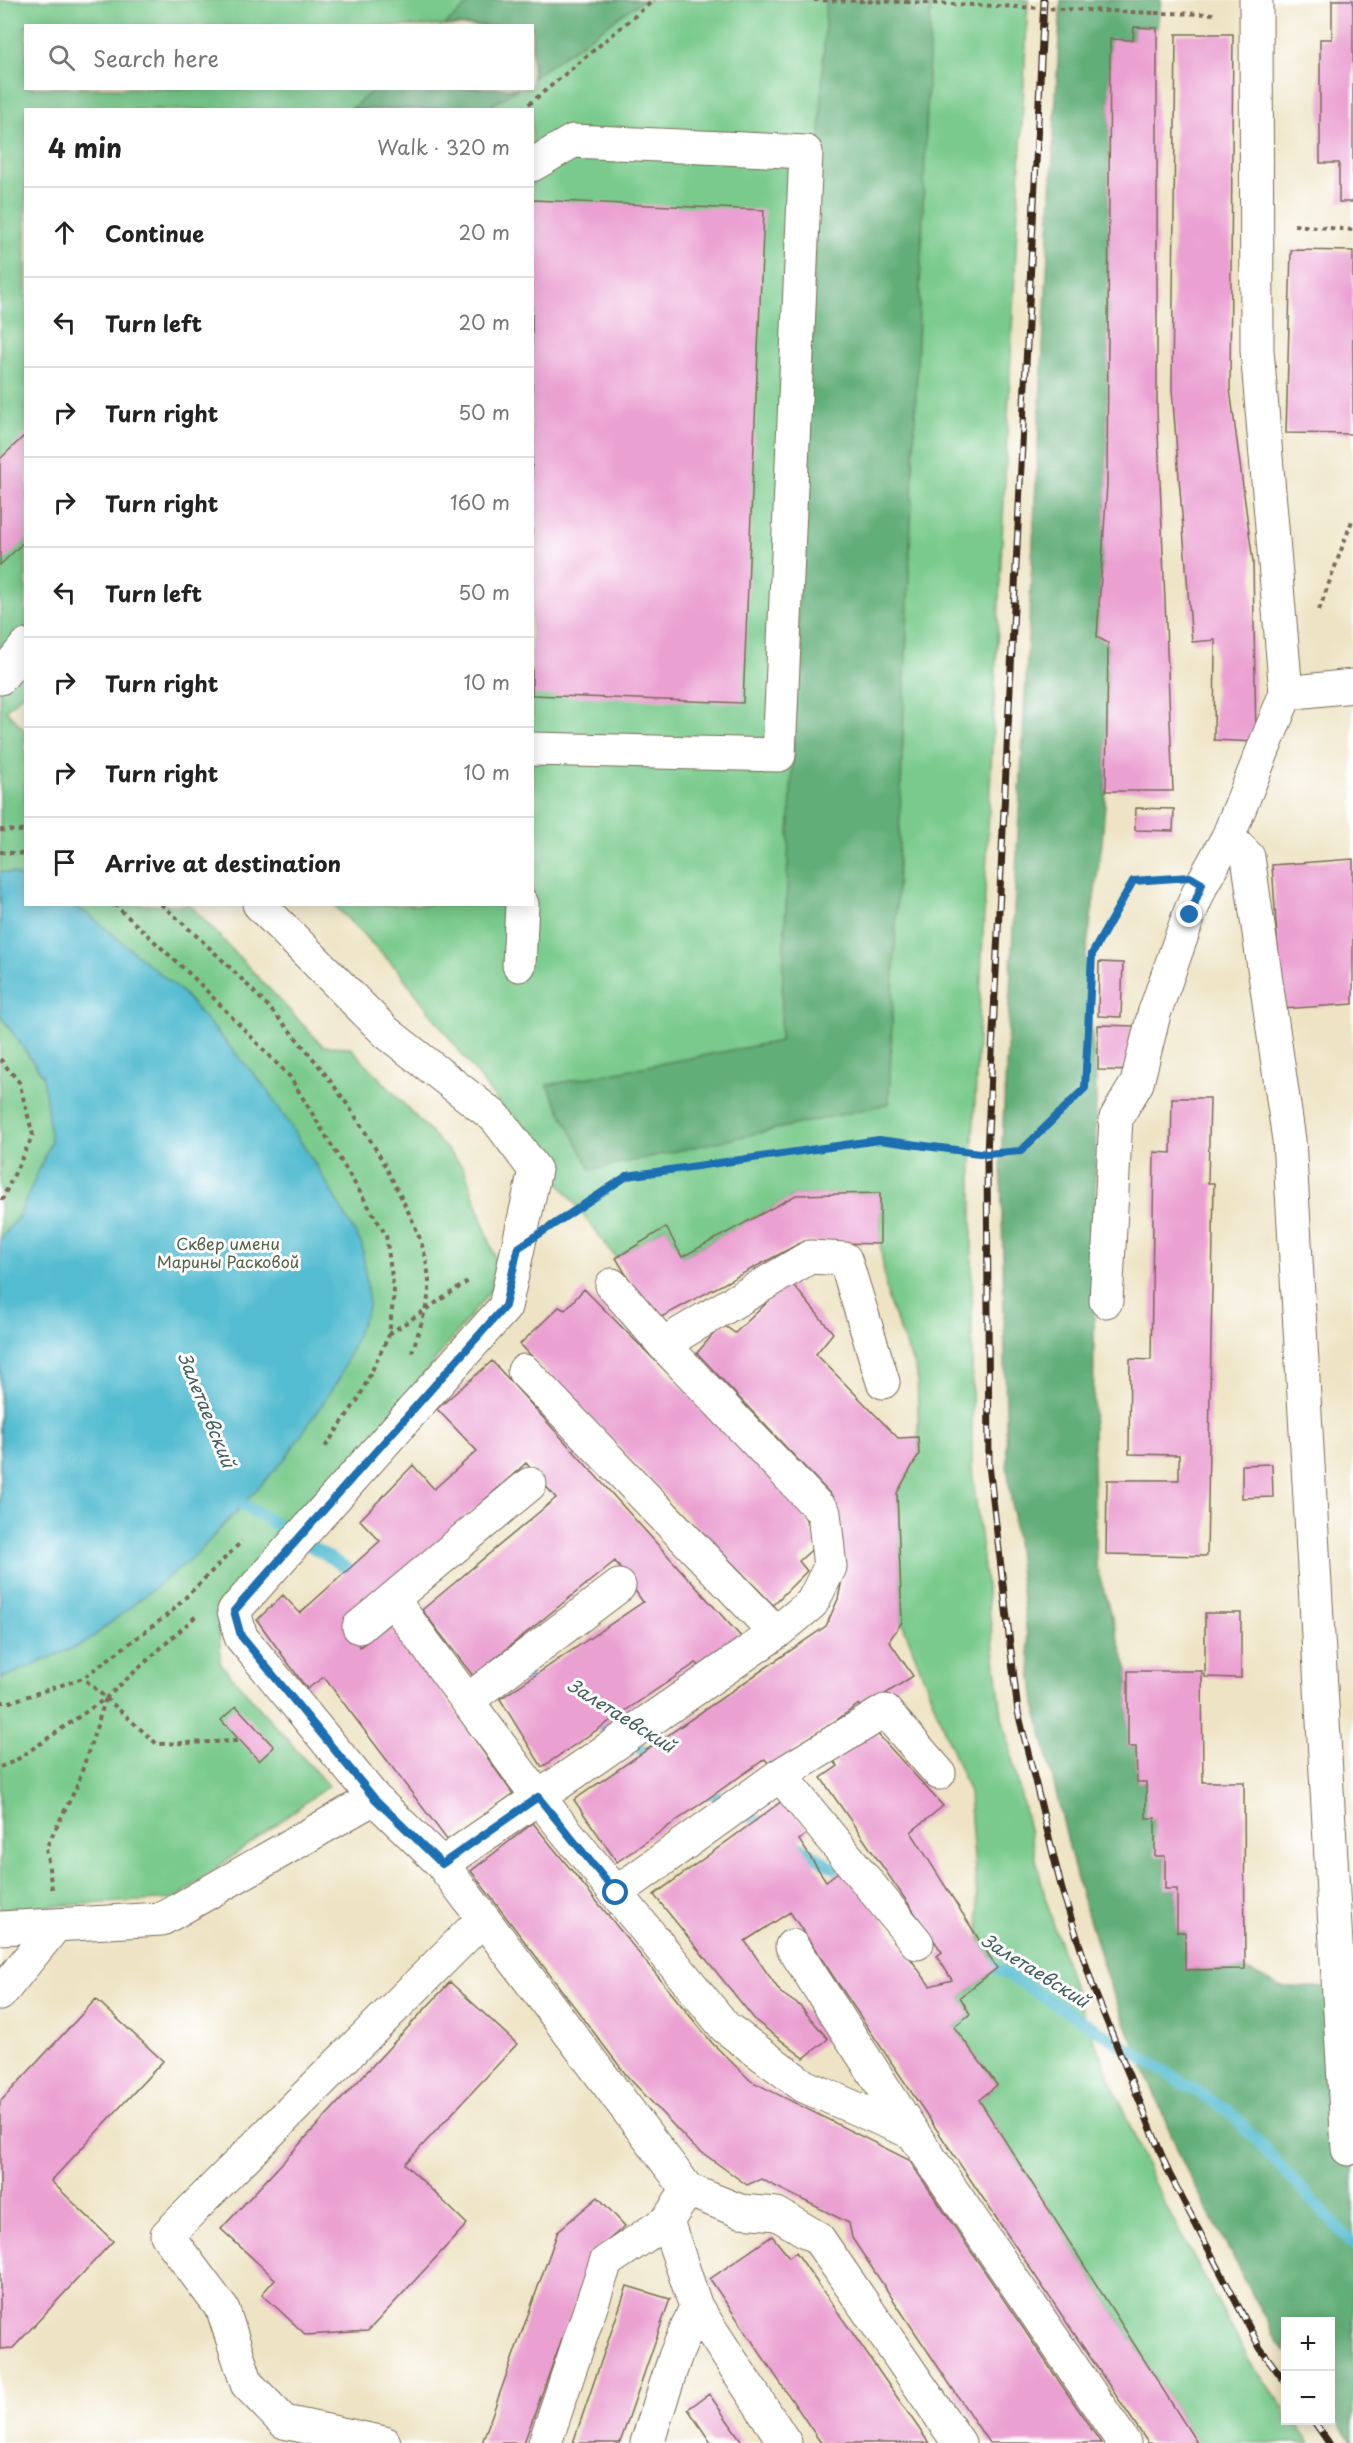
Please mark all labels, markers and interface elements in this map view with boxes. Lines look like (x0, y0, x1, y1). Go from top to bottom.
search box (24, 24, 534, 90)
icon: search (45, 41, 78, 74)
text: Search here (93, 41, 219, 74)
text: 4 min (48, 128, 122, 167)
text: Walk · 320 m (377, 132, 510, 162)
icon: ahead (48, 216, 81, 249)
text: Continue (105, 216, 204, 249)
text: 20 m (458, 217, 510, 247)
icon: left (48, 306, 81, 339)
text: Turn left (105, 306, 202, 339)
text: 20 m (458, 307, 510, 337)
icon: right (48, 396, 81, 429)
text: Turn right (105, 396, 218, 429)
text: 50 m (458, 397, 510, 427)
icon: right (48, 486, 81, 519)
text: Turn right (105, 486, 218, 519)
text: 160 m (450, 487, 510, 517)
icon: left (48, 576, 81, 609)
text: Turn left (105, 576, 202, 609)
text: 50 m (458, 577, 510, 607)
icon: right (48, 666, 81, 699)
text: Turn right (105, 666, 218, 699)
text: 10 m (463, 667, 510, 697)
icon: right (48, 756, 81, 789)
text: Turn right (105, 756, 218, 789)
text: 10 m (463, 757, 510, 787)
icon: arrive (48, 846, 81, 879)
text: Arrive at destination (105, 846, 341, 879)
route end (1176, 901, 1202, 927)
park label: Сквер имени Марины Расковой (157, 1231, 299, 1273)
water label: Залетаевский (172, 1348, 244, 1473)
water label: Залетаевский (563, 1671, 683, 1760)
route start (602, 1879, 628, 1905)
water label: Залетаевский (977, 1926, 1097, 2015)
map controls (1281, 2317, 1335, 2425)
button: + (1281, 2317, 1335, 2371)
button: − (1281, 2371, 1335, 2425)

